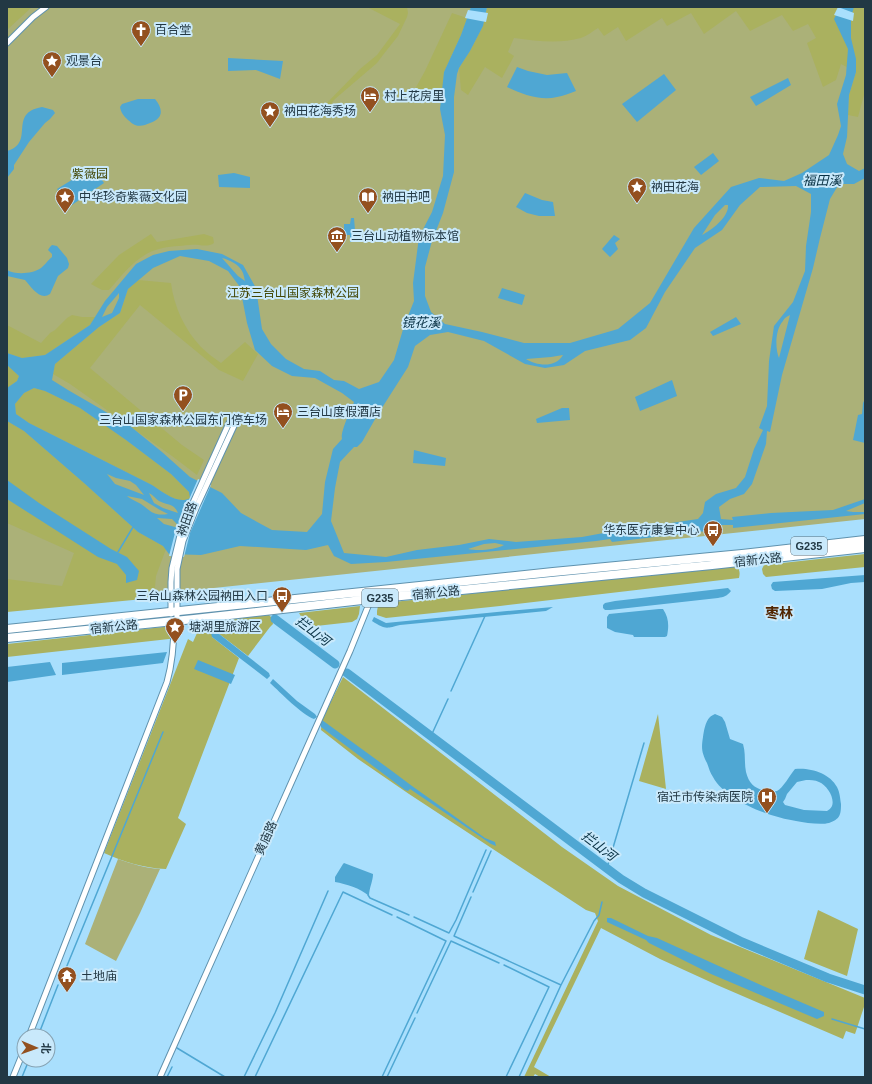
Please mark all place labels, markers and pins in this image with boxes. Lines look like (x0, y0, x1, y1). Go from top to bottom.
church icon: 百合堂 (130, 19, 152, 47)
place label: 百合堂 (155, 23, 191, 37)
place icon: 观景台 (41, 50, 63, 78)
place label: 观景台 (66, 54, 102, 68)
hotel icon: 村上花房里 (359, 85, 381, 113)
place label: 村上花房里 (384, 89, 444, 103)
place icon: 衲田花海秀场 (259, 100, 281, 128)
place label: 衲田花海秀场 (284, 104, 356, 118)
place icon: 衲田花海 (626, 176, 648, 204)
place label: 衲田花海 (651, 180, 699, 194)
place icon: 中华珍奇紫薇文化园 (54, 186, 76, 214)
library icon: 衲田书吧 (357, 186, 379, 214)
place label: 中华珍奇紫薇文化园 (79, 190, 187, 204)
place label: 衲田书吧 (382, 190, 430, 204)
museum icon: 三台山动植物标本馆 (326, 225, 348, 253)
place label: 三台山动植物标本馆 (351, 229, 459, 243)
parking icon: 三台山国家森林公园东门停车场 (172, 384, 194, 412)
hotel icon: 三台山度假酒店 (272, 401, 294, 429)
place label: 三台山度假酒店 (297, 405, 381, 419)
place label: 三台山国家森林公园东门停车场 (99, 413, 267, 427)
bus stop icon: 华东医疗康复中心 (702, 519, 724, 547)
place label: 华东医疗康复中心 (603, 523, 699, 537)
bus stop icon: 三台山森林公园衲田入口 (271, 585, 293, 613)
place label: 三台山森林公园衲田入口 (136, 589, 268, 603)
place icon: 塘湖里旅游区 (164, 616, 186, 644)
place label: 塘湖里旅游区 (189, 620, 261, 634)
hospital icon: 宿迁市传染病医院 (756, 786, 778, 814)
place label: 宿迁市传染病医院 (657, 790, 753, 804)
temple icon: 土地庙 (56, 965, 78, 993)
place label: 土地庙 (81, 969, 117, 983)

